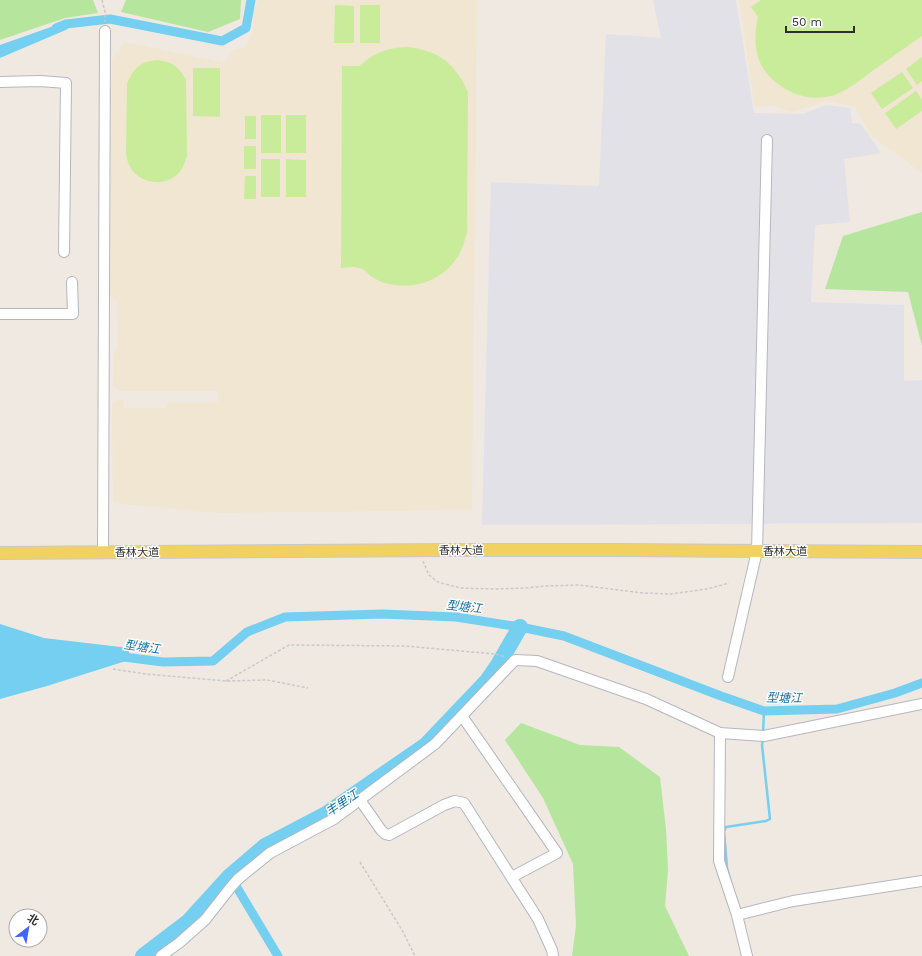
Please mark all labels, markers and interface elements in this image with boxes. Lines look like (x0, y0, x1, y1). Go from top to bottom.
scale bar (786, 8, 854, 34)
text: 50 m (792, 15, 822, 29)
street label: 香林大道 (439, 544, 483, 557)
street label: 香林大道 (763, 545, 807, 558)
street label: 香林大道 (115, 546, 159, 559)
water label: 型塘江 (445, 598, 485, 616)
water label: 型塘江 (123, 638, 163, 657)
water label: 型塘江 (766, 691, 804, 705)
water label: 丰里江 (323, 786, 362, 819)
north arrow (8, 908, 48, 948)
text: 北 (25, 911, 41, 928)

